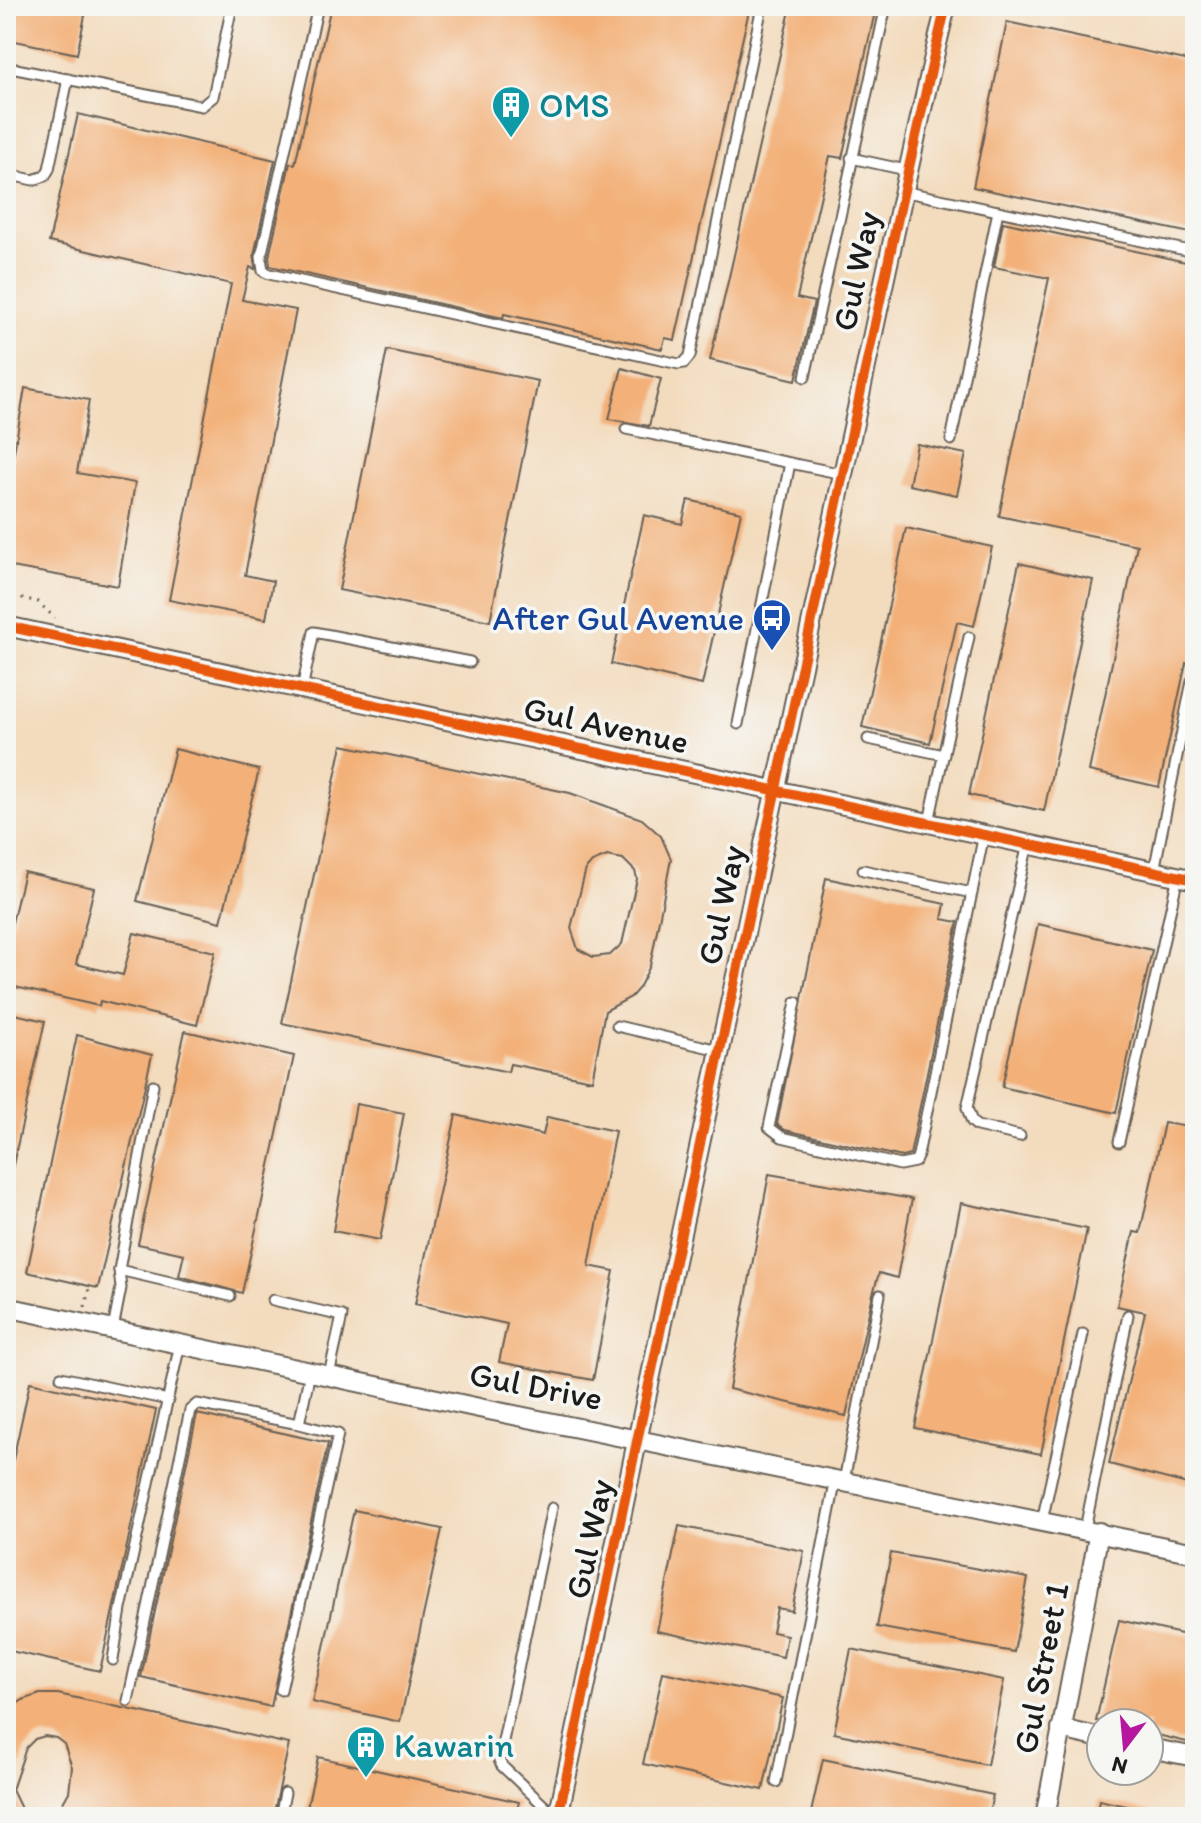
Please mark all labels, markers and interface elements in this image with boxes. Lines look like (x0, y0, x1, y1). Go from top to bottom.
building icon: OMS (490, 84, 532, 139)
place label: OMS (539, 85, 609, 126)
street label: Gul Way (823, 207, 889, 335)
bus stop icon: After Gul Avenue (751, 597, 793, 652)
place label: After Gul Avenue (493, 598, 744, 639)
street label: Gul Avenue (520, 688, 692, 762)
street label: Gul Way (688, 841, 754, 969)
street label: Gul Drive (466, 1353, 606, 1419)
street label: Gul Way (556, 1475, 622, 1603)
street label: Gul Street 1 (1004, 1579, 1078, 1757)
north arrow (1085, 1707, 1165, 1787)
building icon: Kawarin (345, 1724, 387, 1779)
place label: Kawarin (394, 1725, 514, 1766)
text: N (1109, 1751, 1130, 1781)

